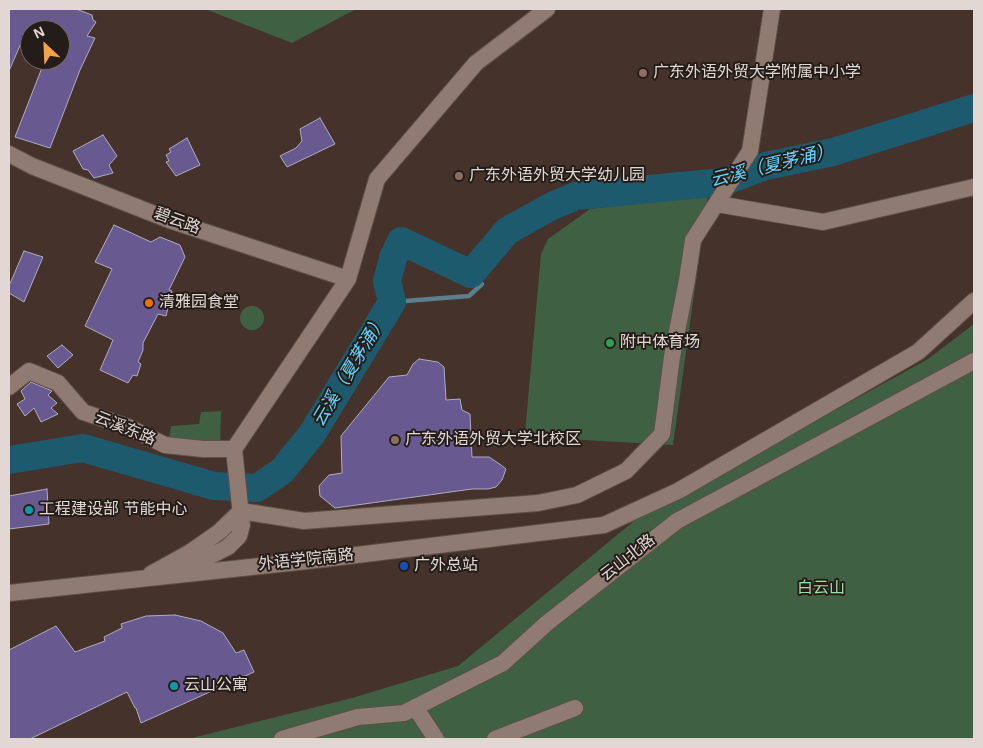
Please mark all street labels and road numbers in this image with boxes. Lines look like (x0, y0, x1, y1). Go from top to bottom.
street label: 碧云路 (151, 204, 203, 238)
street label: 云溪东路 (92, 408, 158, 450)
street label: 云山北路 (597, 531, 659, 585)
street label: 外语学院南路 (257, 545, 355, 575)

